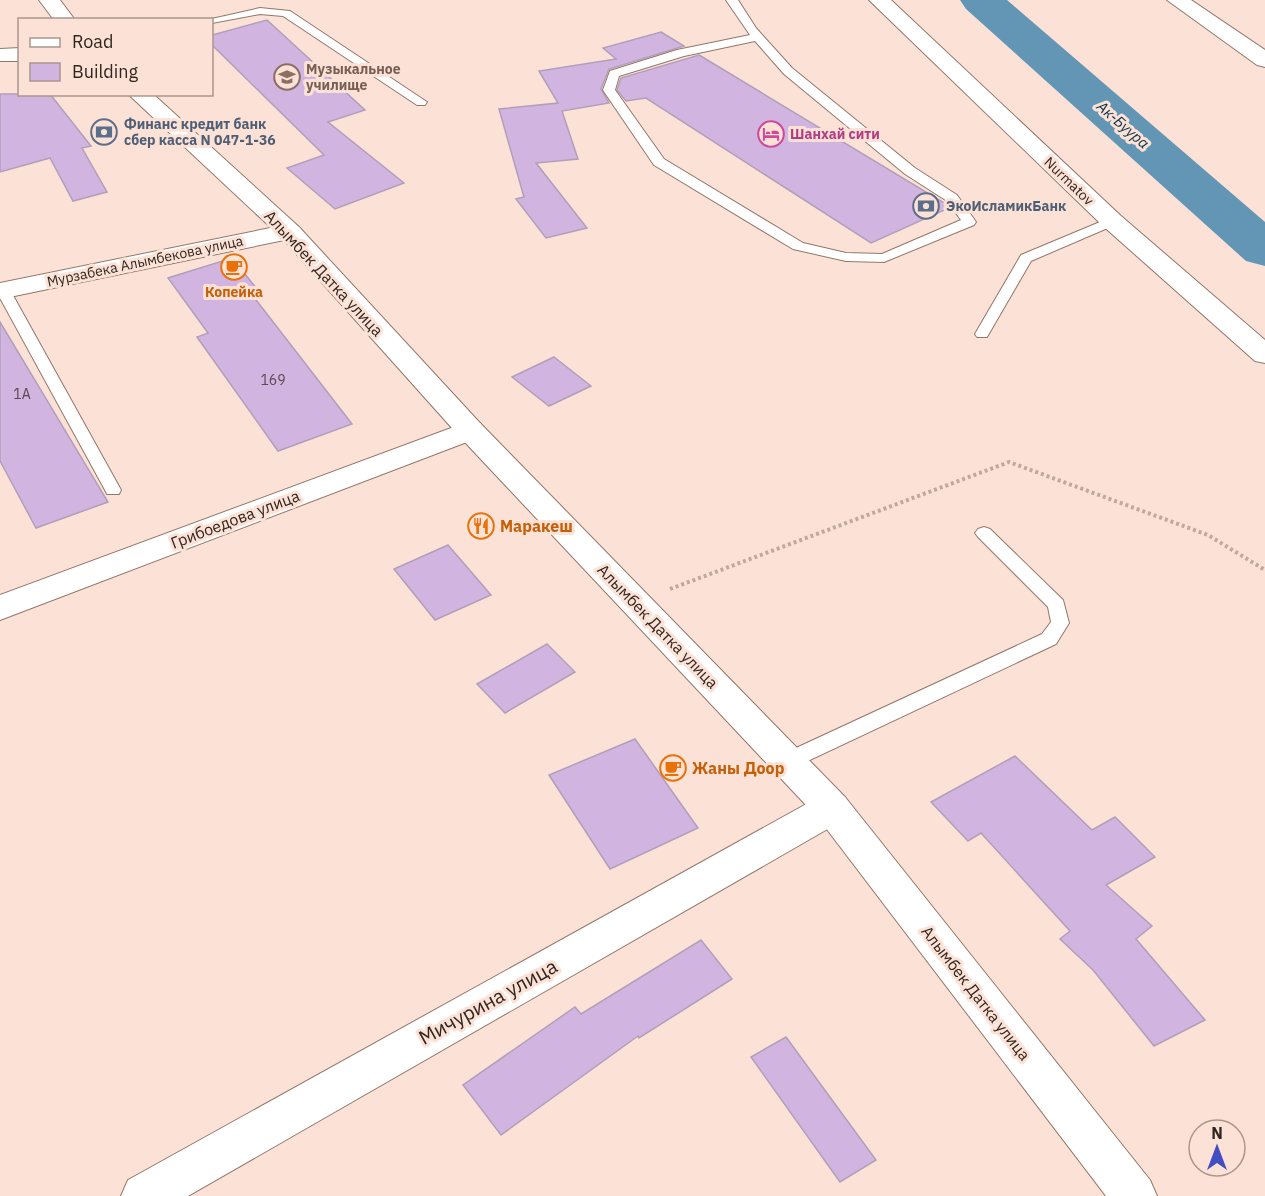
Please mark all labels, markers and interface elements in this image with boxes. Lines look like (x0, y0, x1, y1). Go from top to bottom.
legend (18, 18, 213, 96)
text: Road (72, 30, 113, 53)
text: Building (72, 60, 139, 83)
place label: Музыкальное училище (306, 60, 401, 94)
school or university icon: Музыкальное училище (272, 62, 302, 92)
water label: Ак-Буура (1092, 96, 1154, 153)
place label: Финанс кредит банк сбер касса N 047-1-36 (124, 115, 276, 149)
bank icon: Финанс кредит банк сбер касса N 047-1-36 (89, 117, 119, 147)
hotel icon: Шанхай сити (756, 119, 786, 149)
place label: Шанхай сити (790, 125, 880, 143)
street label: Nurmatov (1040, 153, 1098, 209)
bank icon: ЭкоИсламикБанк (911, 191, 941, 221)
place label: ЭкоИсламикБанк (946, 197, 1066, 215)
street label: Алымбек Датка улица (260, 206, 388, 341)
street label: Мурзабека Алымбекова улица (45, 231, 245, 291)
cafe icon: Копейка (219, 252, 249, 282)
place label: Копейка (205, 283, 263, 301)
house number: 169 (260, 371, 286, 389)
house number: 1А (13, 385, 31, 403)
street label: Грибоедова улица (168, 485, 303, 553)
restaurant icon: Маракеш (466, 511, 496, 541)
place label: Маракеш (500, 516, 573, 536)
street label: Алымбек Датка улица (593, 560, 723, 693)
cafe icon: Жаны Доор (658, 753, 688, 783)
place label: Жаны Доор (692, 758, 785, 778)
street label: Алымбек Датка улица (917, 922, 1035, 1065)
street label: Мичурина улица (414, 952, 562, 1051)
north arrow (1187, 1118, 1247, 1178)
text: N (1211, 1123, 1223, 1143)

